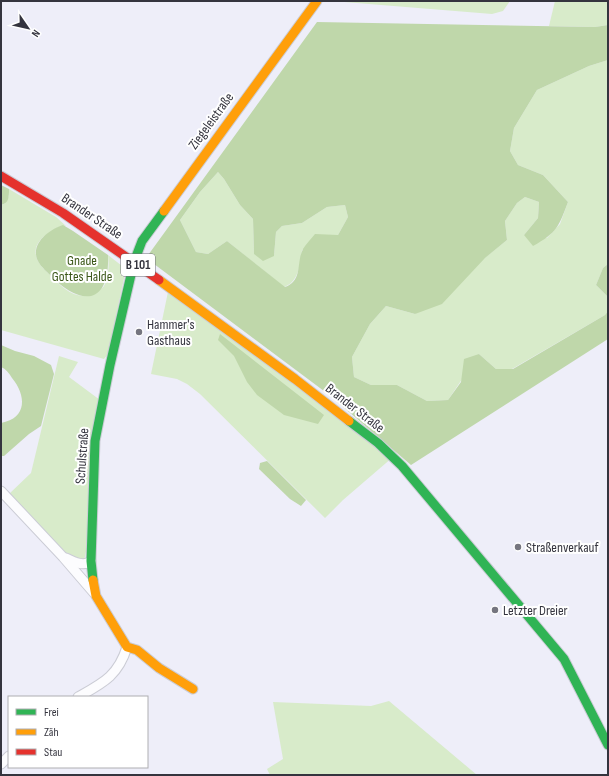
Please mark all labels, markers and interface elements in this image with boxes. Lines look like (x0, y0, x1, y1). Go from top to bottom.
north arrow (8, 8, 48, 48)
text: N (29, 27, 43, 39)
street label: Ziegeleistraße (185, 89, 237, 153)
street label: Brander Straße (58, 189, 126, 243)
park label: Gnade Gottes Halde (52, 252, 112, 285)
road number: B 101 (121, 254, 155, 276)
place label: Hammer's Gasthaus (147, 316, 194, 349)
marker: Hammer's Gasthaus (134, 327, 144, 337)
street label: Brander Straße (322, 380, 388, 436)
street label: Schulstraße (72, 427, 92, 485)
place label: Straßenverkauf (526, 539, 599, 556)
marker: Straßenverkauf (513, 542, 523, 552)
place label: Letzter Dreier (503, 602, 568, 619)
marker: Letzter Dreier (490, 605, 500, 615)
legend (8, 696, 148, 768)
text: Frei (44, 705, 59, 720)
text: Zäh (44, 725, 59, 740)
text: Stau (44, 745, 62, 760)

